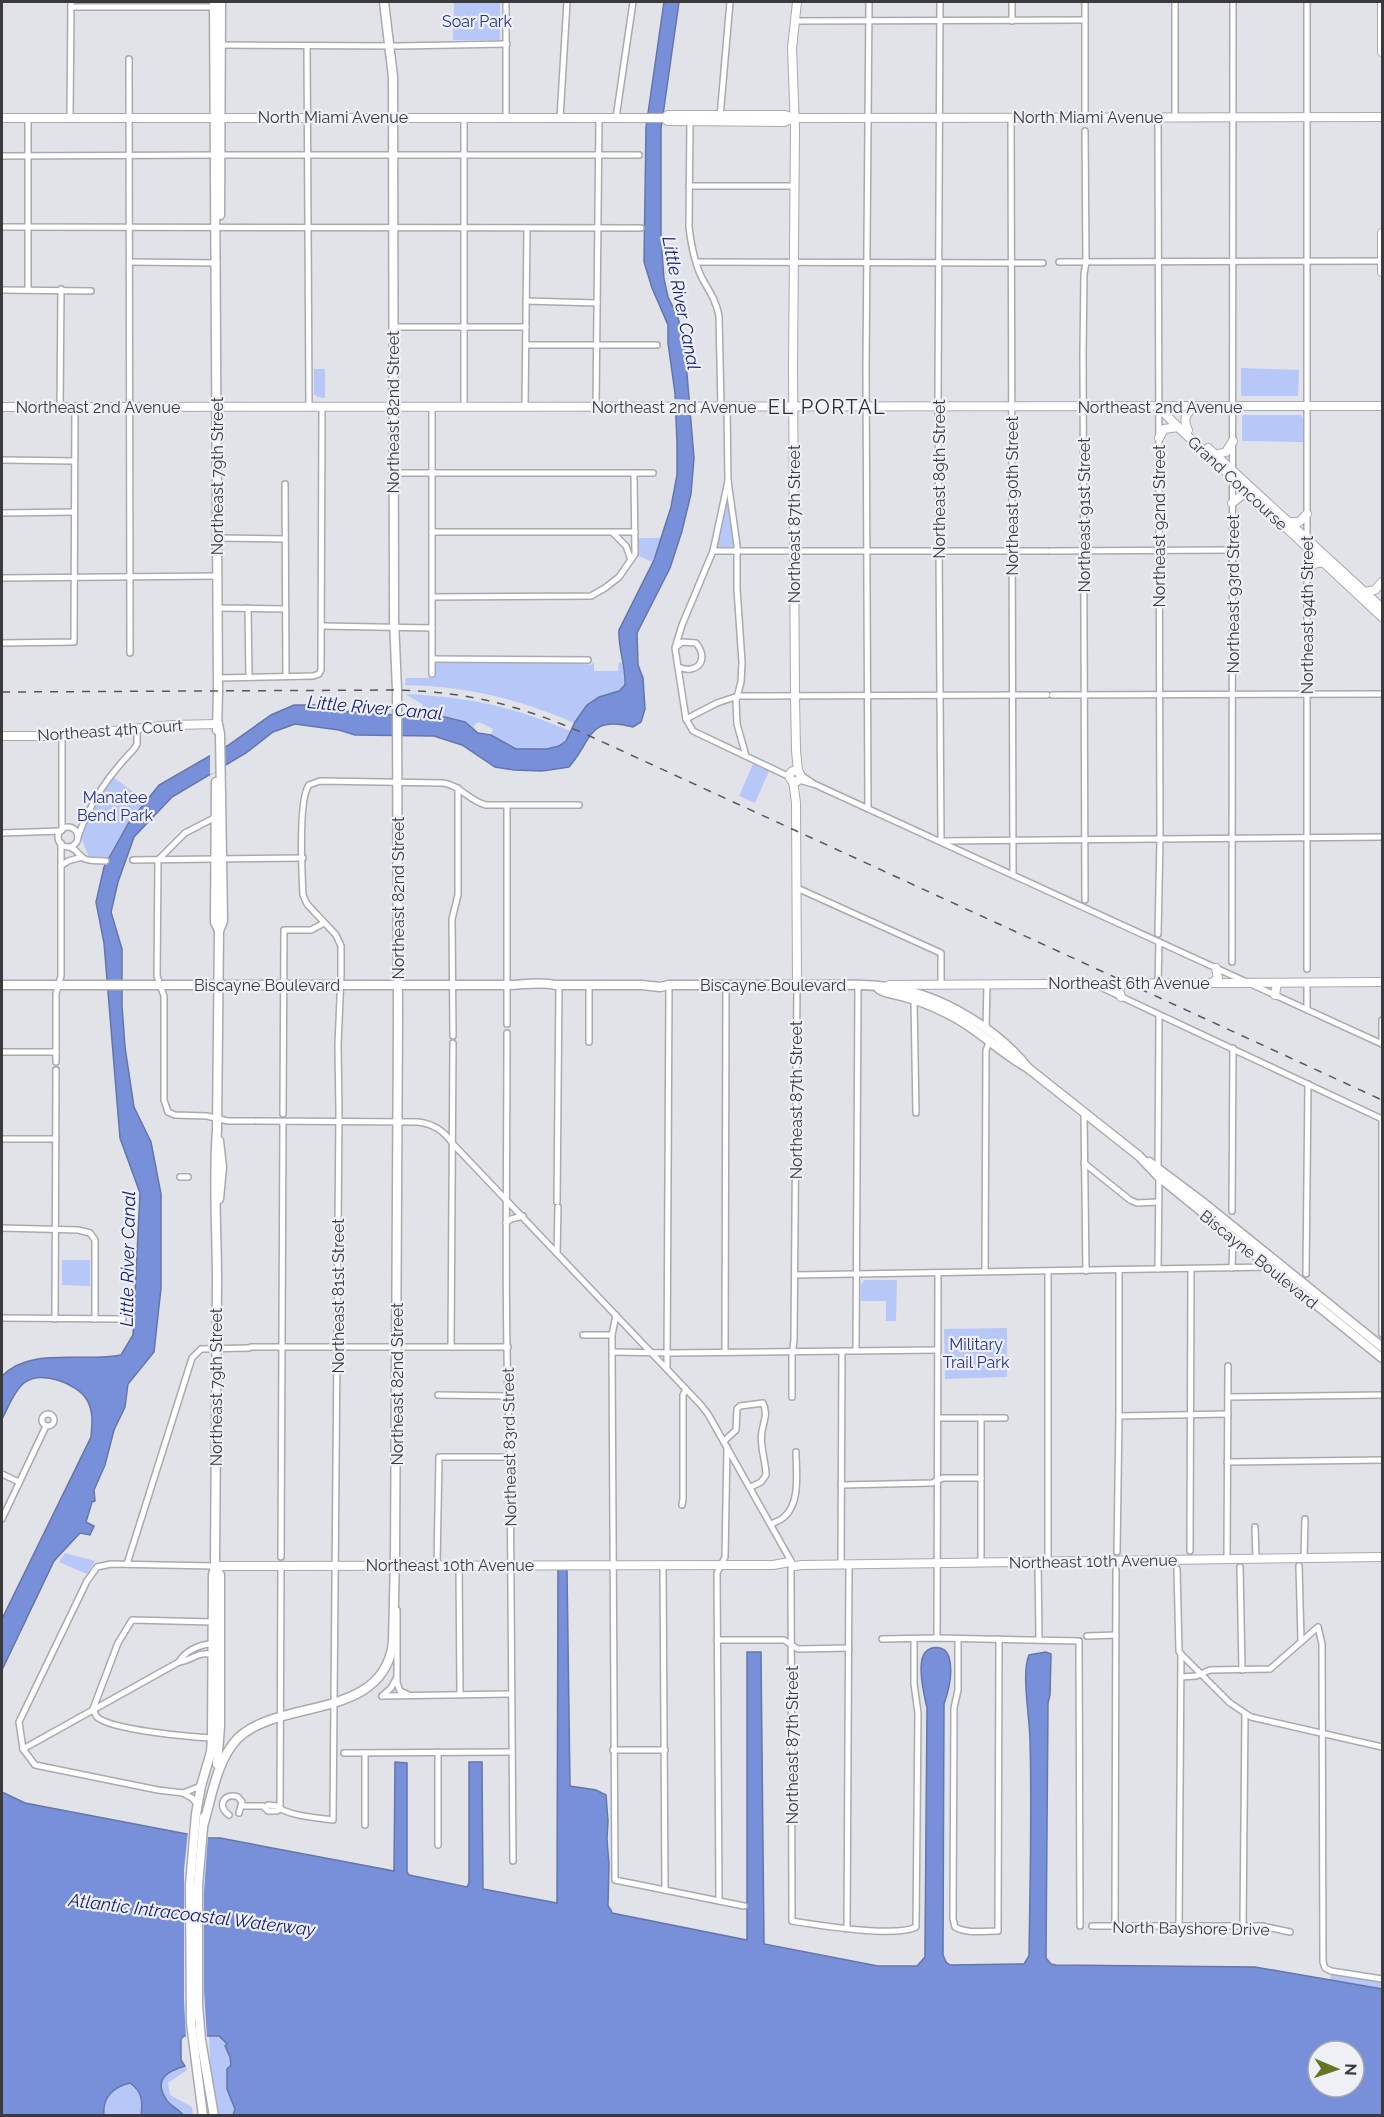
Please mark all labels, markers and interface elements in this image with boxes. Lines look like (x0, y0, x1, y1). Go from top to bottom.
park label: Soar Park (442, 12, 512, 31)
street label: North Miami Avenue (258, 108, 408, 127)
street label: North Miami Avenue (1013, 108, 1163, 127)
water label: Little River Canal (658, 234, 705, 372)
street label: Northeast 82nd Street (384, 330, 403, 493)
district label: EL PORTAL (768, 395, 886, 419)
street label: Northeast 79th Street (208, 396, 227, 555)
street label: Northeast 2nd Avenue (16, 398, 180, 417)
street label: Northeast 2nd Avenue (592, 398, 756, 417)
street label: Northeast 2nd Avenue (1078, 398, 1242, 417)
street label: Northeast 89th Street (930, 399, 949, 559)
street label: Northeast 90th Street (1003, 416, 1022, 576)
street label: Grand Concourse (1184, 432, 1291, 534)
street label: Northeast 91st Street (1075, 437, 1094, 593)
street label: Northeast 87th Street (785, 444, 804, 603)
street label: Northeast 92nd Street (1150, 444, 1169, 607)
street label: Northeast 93rd Street (1224, 514, 1243, 674)
street label: Northeast 94th Street (1298, 535, 1317, 694)
water label: Little River Canal (306, 691, 444, 724)
street label: Northeast 4th Court (37, 716, 184, 745)
park label: Manatee Bend Park (77, 788, 154, 825)
street label: Northeast 82nd Street (389, 816, 408, 979)
street label: Northeast 6th Avenue (1048, 974, 1210, 993)
street label: Biscayne Boulevard (194, 976, 340, 995)
street label: Biscayne Boulevard (700, 976, 846, 995)
street label: Northeast 87th Street (787, 1020, 806, 1179)
water label: Little River Canal (116, 1191, 139, 1327)
street label: Biscayne Boulevard (1196, 1206, 1321, 1313)
street label: Northeast 81st Street (329, 1218, 348, 1374)
street label: Northeast 82nd Street (388, 1302, 407, 1465)
street label: Northeast 79th Street (207, 1307, 226, 1466)
park label: Military Trail Park (943, 1335, 1010, 1372)
street label: Northeast 83rd Street (499, 1367, 520, 1527)
street label: Northeast 10th Avenue (1009, 1551, 1177, 1572)
street label: Northeast 10th Avenue (366, 1556, 534, 1575)
street label: Northeast 87th Street (783, 1665, 802, 1824)
water label: Atlantic Intracoastal Waterway (67, 1889, 318, 1940)
street label: North Bayshore Drive (1112, 1918, 1270, 1939)
north arrow (1306, 2039, 1366, 2099)
text: N (1341, 2063, 1360, 2076)

